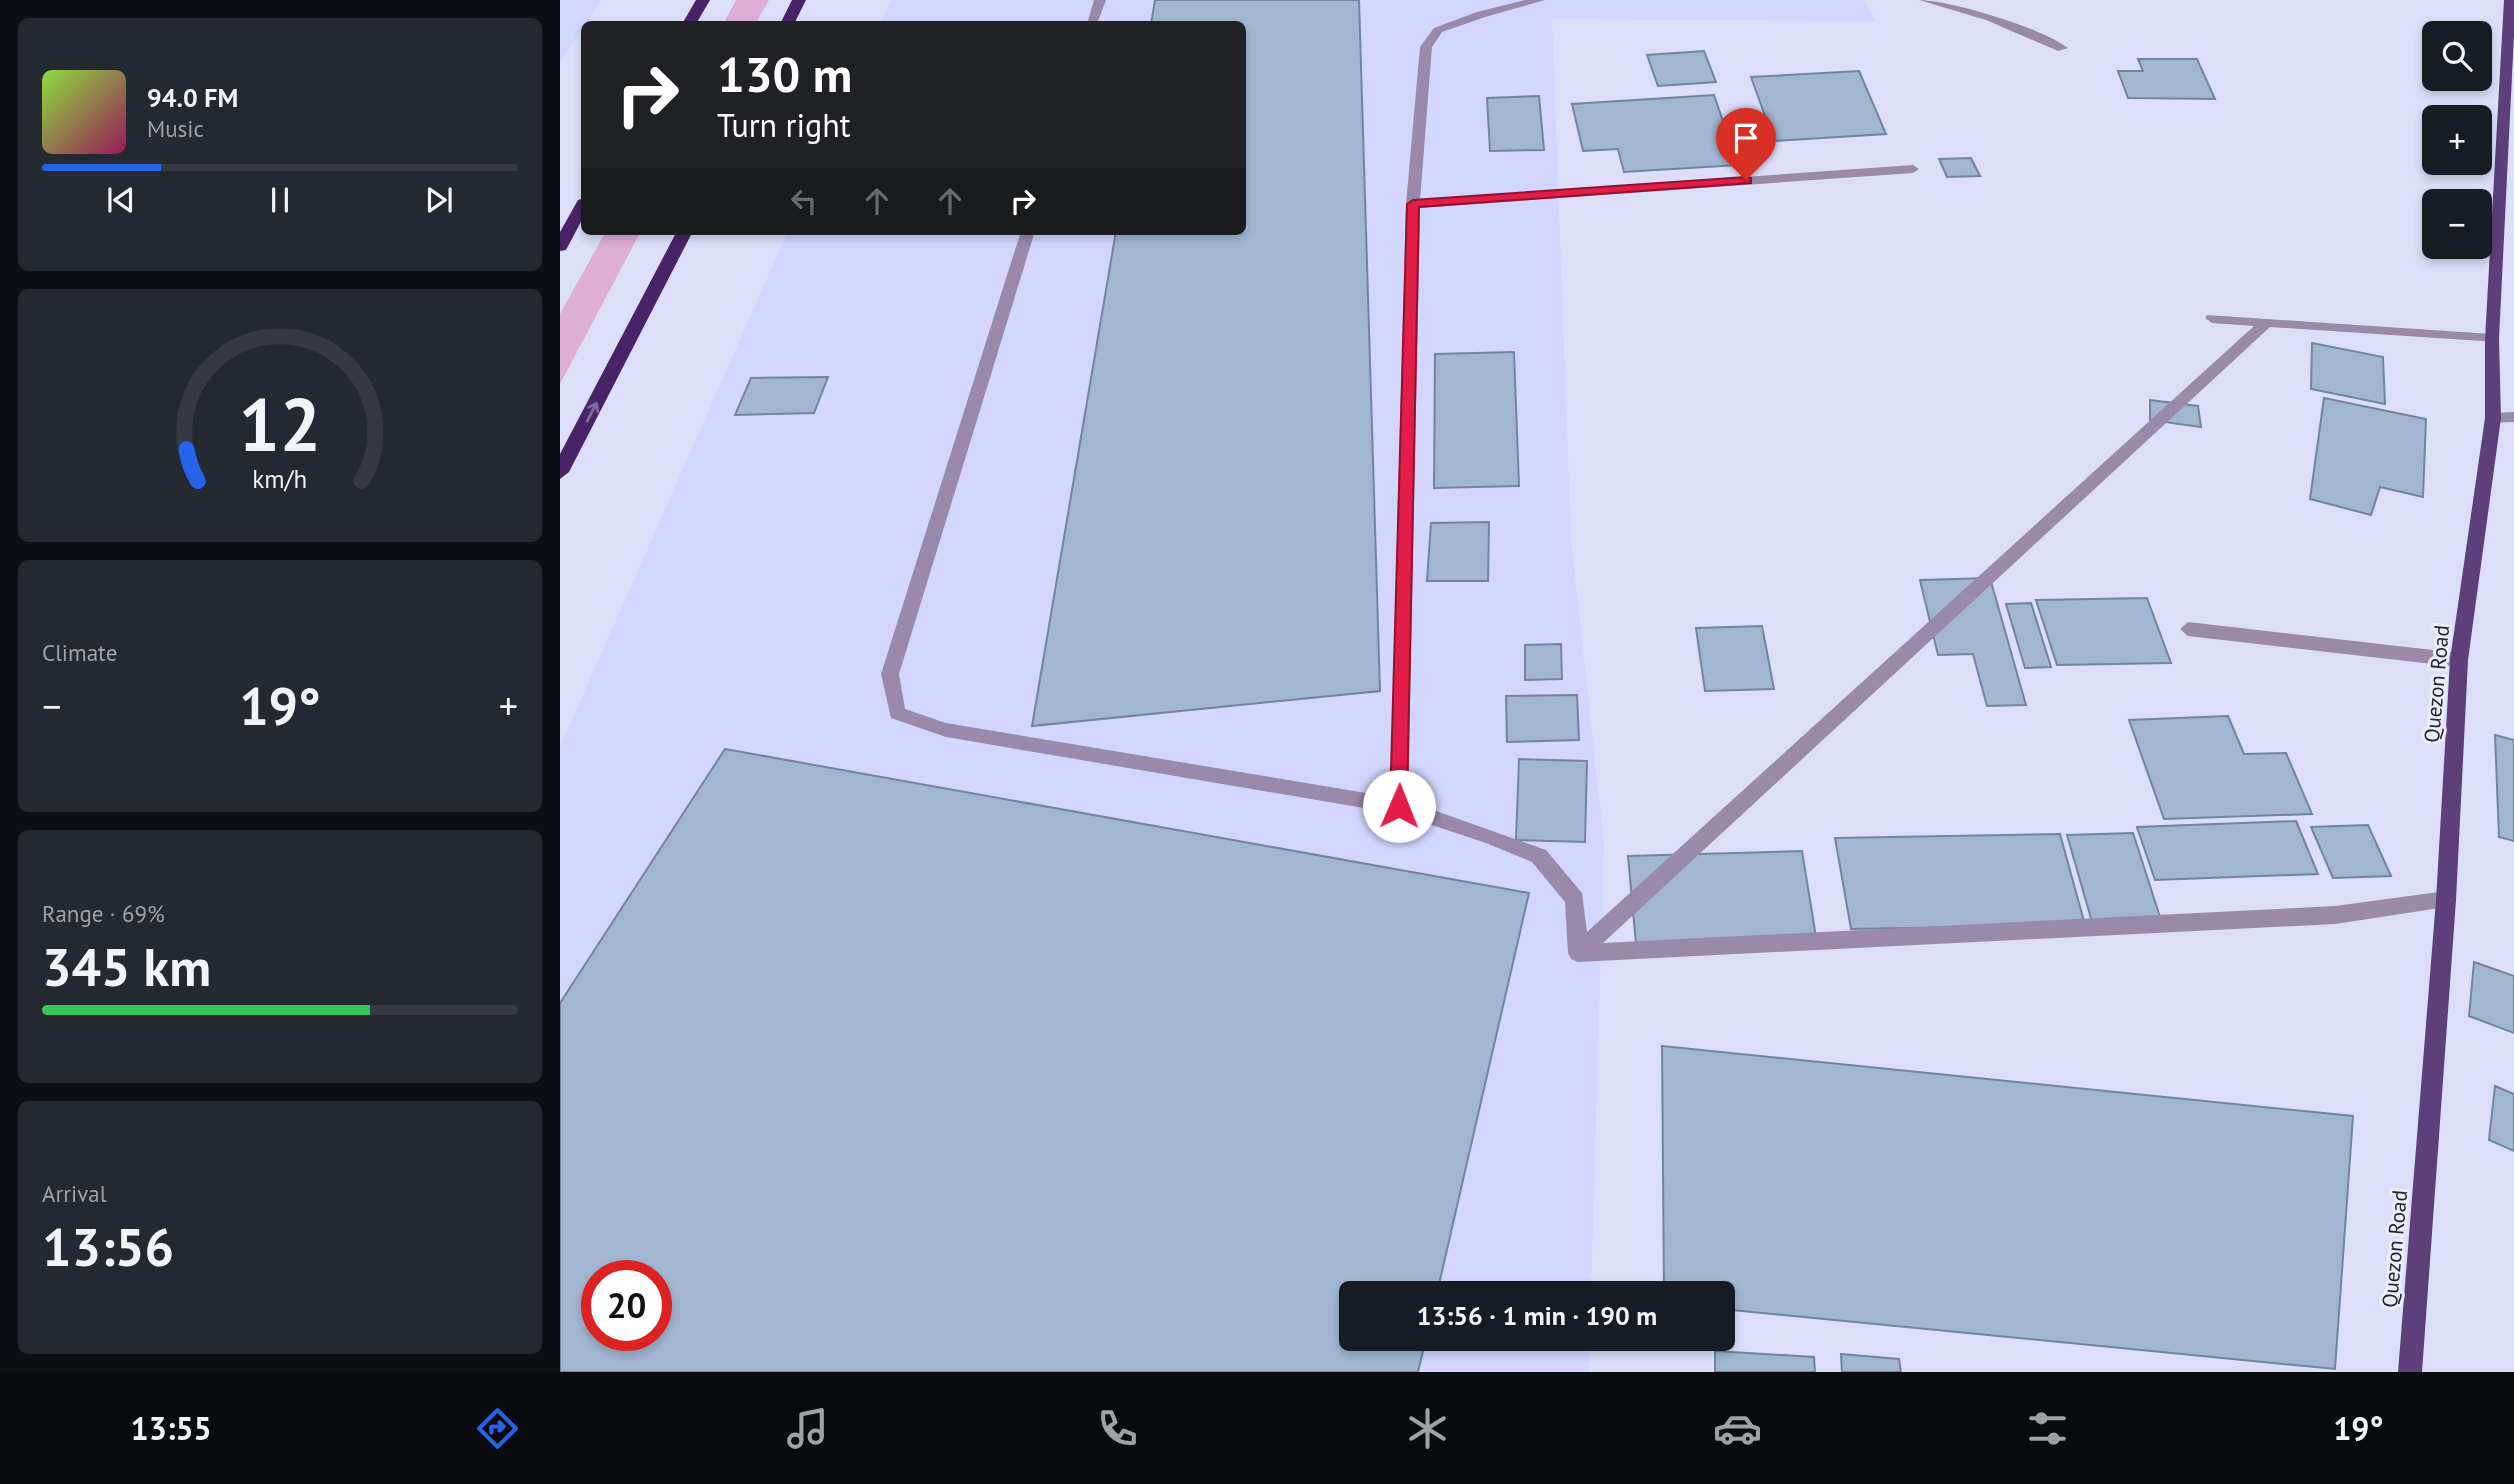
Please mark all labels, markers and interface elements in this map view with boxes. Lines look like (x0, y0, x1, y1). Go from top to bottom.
map controls (2422, 21, 2492, 259)
button: search (2422, 21, 2492, 91)
text: 130 m (717, 42, 852, 106)
icon: right (602, 49, 693, 140)
text: 94.0 FM (147, 81, 238, 114)
text: Turn right (717, 104, 851, 146)
button: + (2422, 105, 2492, 175)
pin (1716, 108, 1776, 180)
text: Music (147, 114, 204, 143)
icon: arrive (1727, 119, 1765, 157)
icon: previous (102, 181, 140, 219)
icon: pause (261, 181, 299, 219)
icon: next (420, 181, 458, 219)
icon: left (785, 182, 823, 220)
icon: ahead (858, 182, 896, 220)
icon: ahead (931, 182, 969, 220)
icon: right (1004, 182, 1042, 220)
button: − (2422, 189, 2492, 259)
text: 12 (239, 378, 321, 472)
one-way arrow (585, 402, 599, 423)
text: km/h (253, 463, 307, 495)
street label: Quezon Road (2418, 624, 2455, 744)
text: Climate (42, 638, 117, 667)
text: 19° (239, 672, 321, 739)
text: − (42, 681, 61, 730)
text: + (499, 681, 518, 730)
position arrow (1362, 769, 1436, 843)
text: Range · 69% (42, 899, 165, 928)
text: 345 km (42, 933, 211, 1000)
text: Arrival (42, 1179, 106, 1208)
street label: Quezon Road (2376, 1189, 2413, 1309)
text: 13:56 (42, 1213, 174, 1280)
speed limit sign: 20 (581, 1260, 672, 1351)
text: 13:56 · 1 min · 190 m (1417, 1299, 1657, 1332)
icon: directions (473, 1404, 522, 1453)
icon: music (783, 1404, 832, 1453)
icon: phone (1093, 1404, 1142, 1453)
icon: climate (1403, 1404, 1452, 1453)
icon: car (1713, 1404, 1762, 1453)
icon: filters (2023, 1404, 2072, 1453)
text: 13:55 (131, 1407, 212, 1449)
text: 19° (2333, 1407, 2383, 1449)

